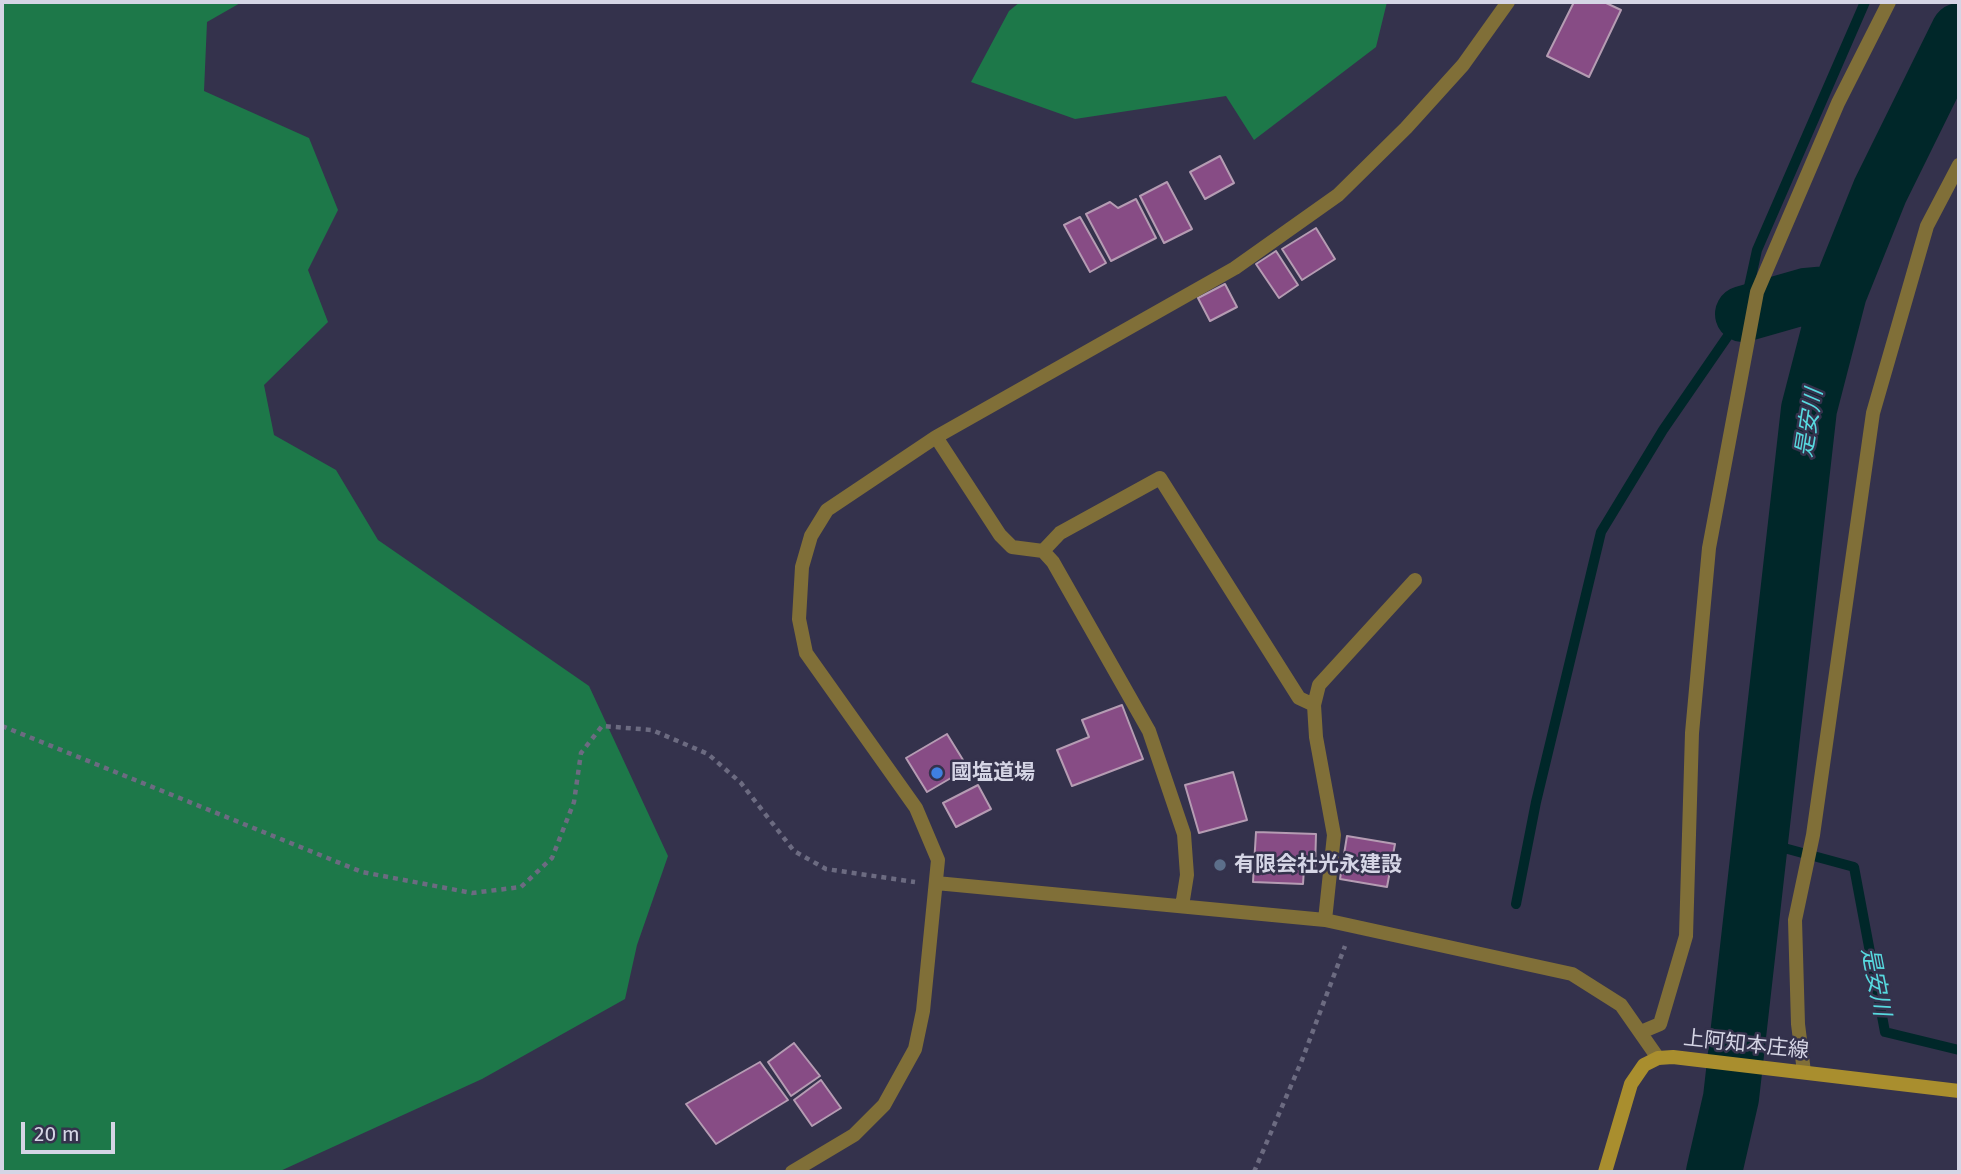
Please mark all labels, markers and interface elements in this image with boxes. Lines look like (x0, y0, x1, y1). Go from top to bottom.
water label: 是安川 (1791, 387, 1829, 459)
place label: 國塩道場 (951, 760, 1035, 786)
marker: 國塩道場 (929, 765, 945, 781)
place label: 有限会社光永建設 (1234, 852, 1402, 878)
marker: 有限会社光永建設 (1212, 857, 1228, 873)
water label: 是安川 (1855, 946, 1895, 1018)
street label: 上阿知本庄線 (1682, 1026, 1810, 1064)
scale bar (24, 1108, 119, 1152)
text: 20 m (34, 1121, 80, 1147)

